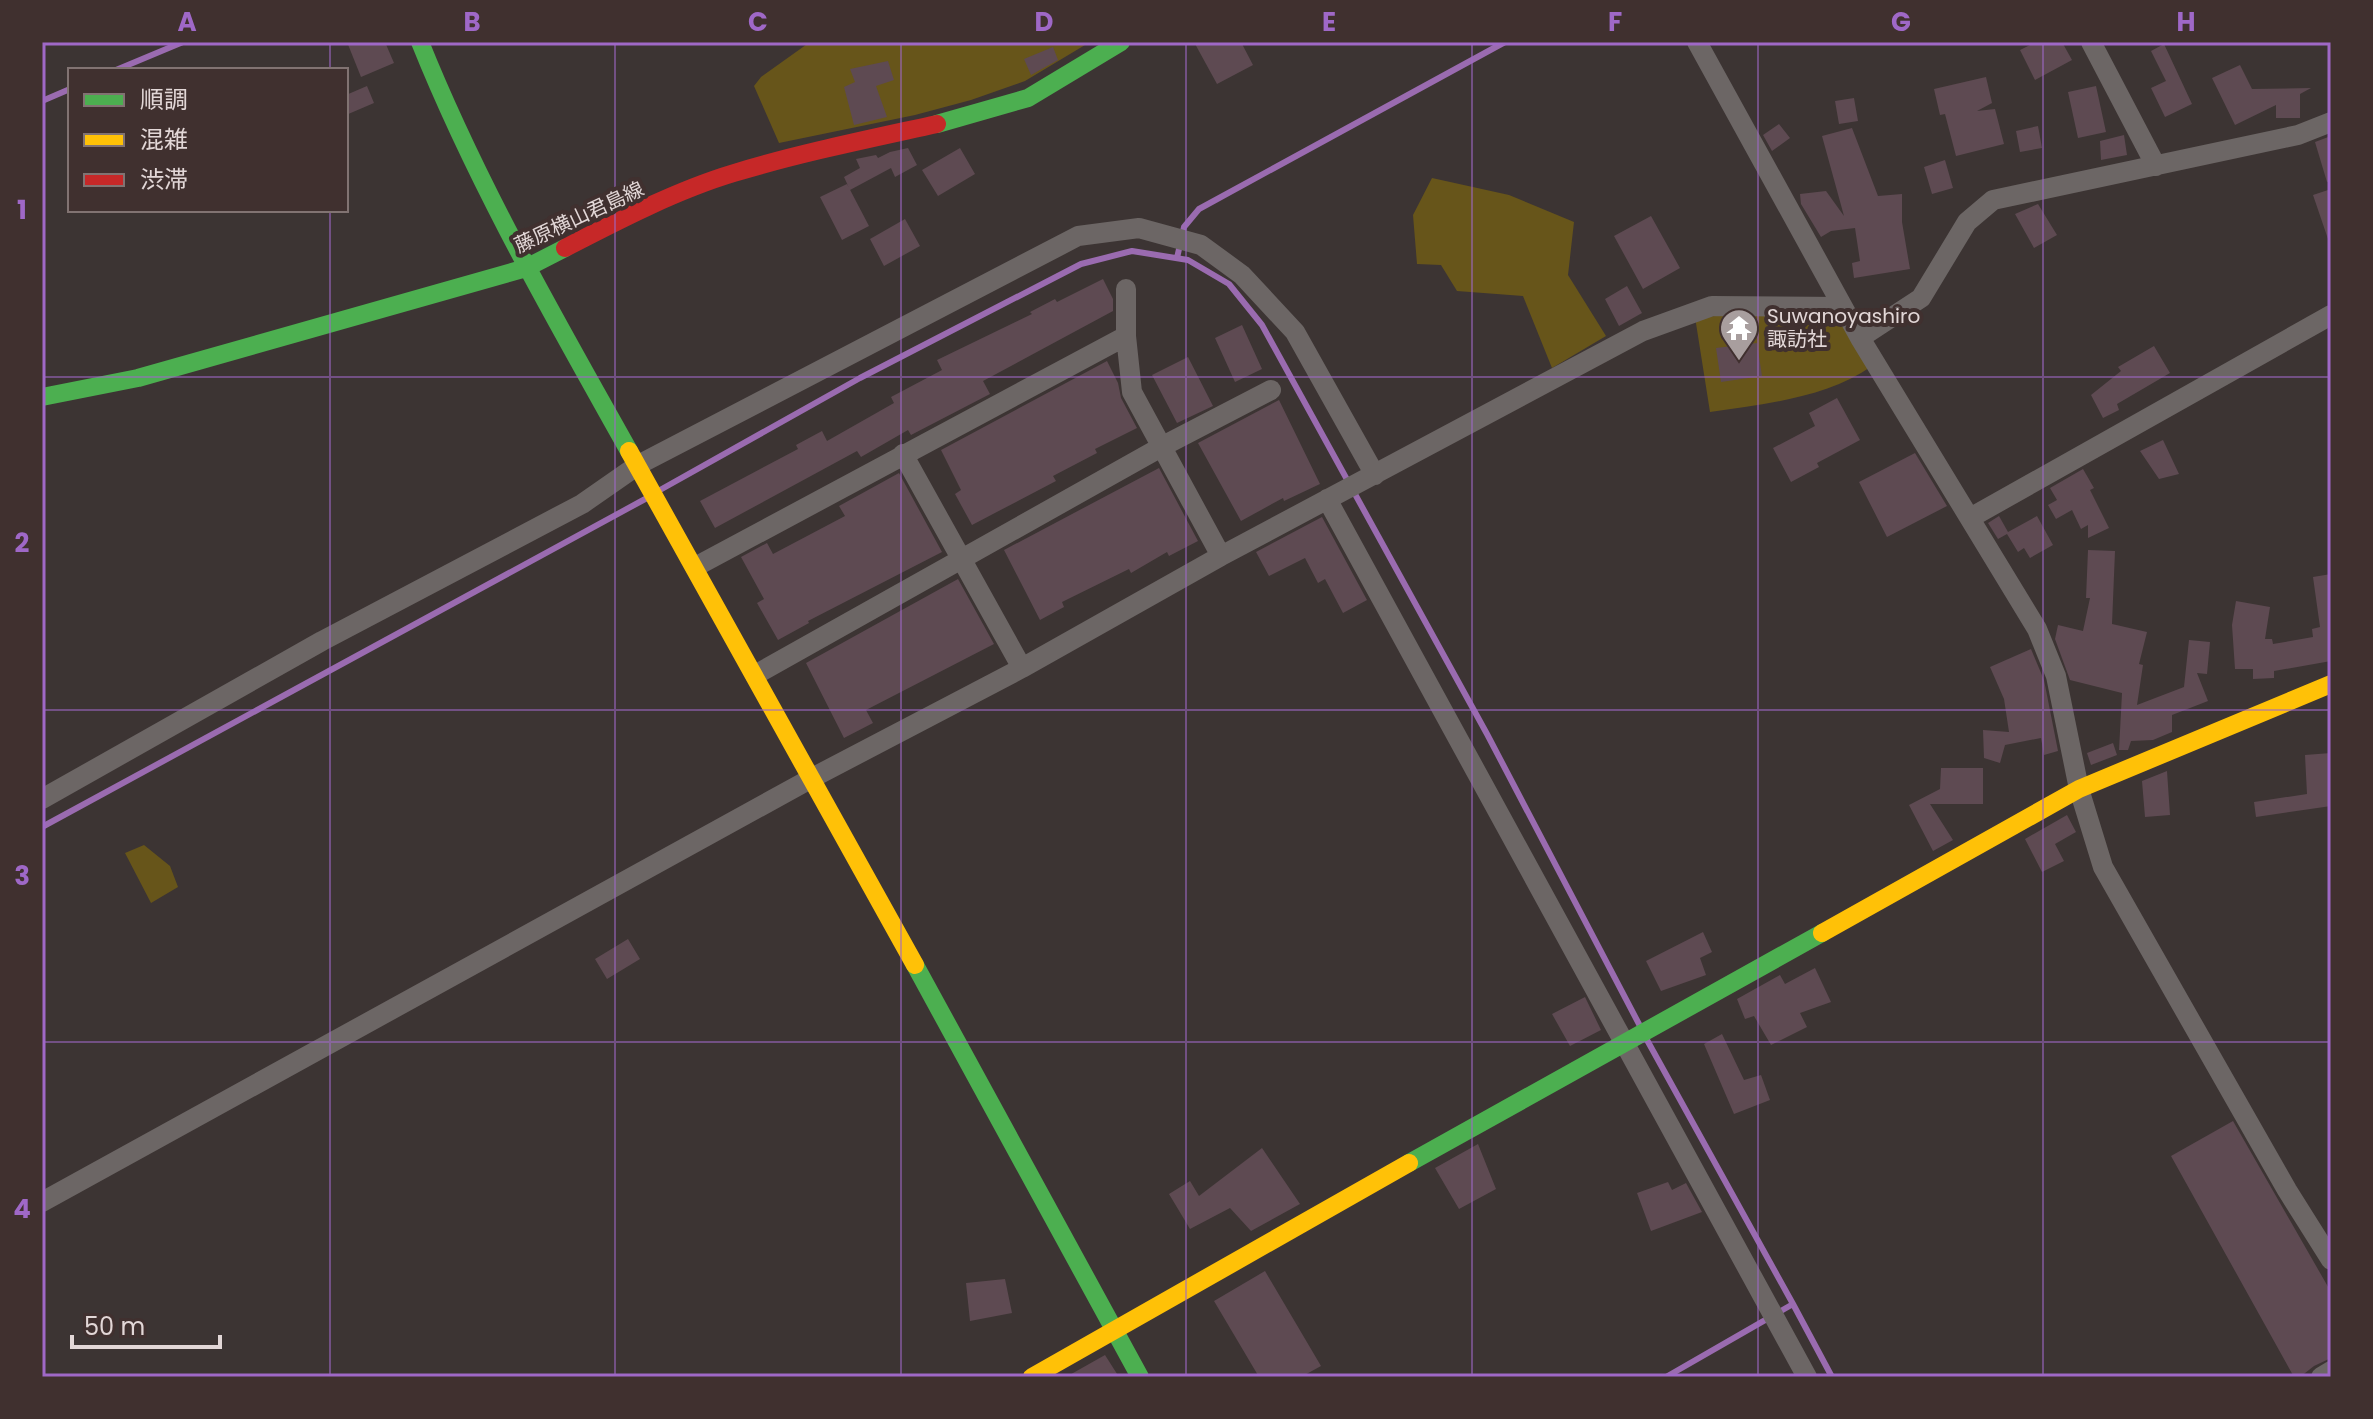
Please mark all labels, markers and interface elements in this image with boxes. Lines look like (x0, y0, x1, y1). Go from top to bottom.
text: A (177, 4, 197, 40)
text: B (463, 4, 481, 40)
text: C (748, 4, 768, 40)
text: D (1035, 4, 1054, 40)
text: E (1322, 4, 1336, 40)
text: F (1608, 4, 1622, 40)
text: G (1891, 4, 1911, 40)
text: H (2176, 4, 2196, 40)
legend (68, 68, 348, 212)
text: 順調 (140, 83, 188, 116)
text: 混雑 (140, 123, 188, 156)
text: 渋滞 (140, 163, 188, 196)
street label: 藤原横山君島線 (510, 175, 648, 259)
text: 1 (17, 192, 27, 228)
place label: Suwanoyashiro 諏訪社 (1767, 302, 1920, 353)
temple icon: Suwanoyashiro 諏訪社 (1718, 307, 1760, 362)
text: 2 (15, 525, 30, 561)
text: 3 (14, 858, 30, 894)
text: 4 (13, 1191, 31, 1227)
scale bar (72, 1299, 220, 1349)
text: 50 m (84, 1310, 145, 1343)

